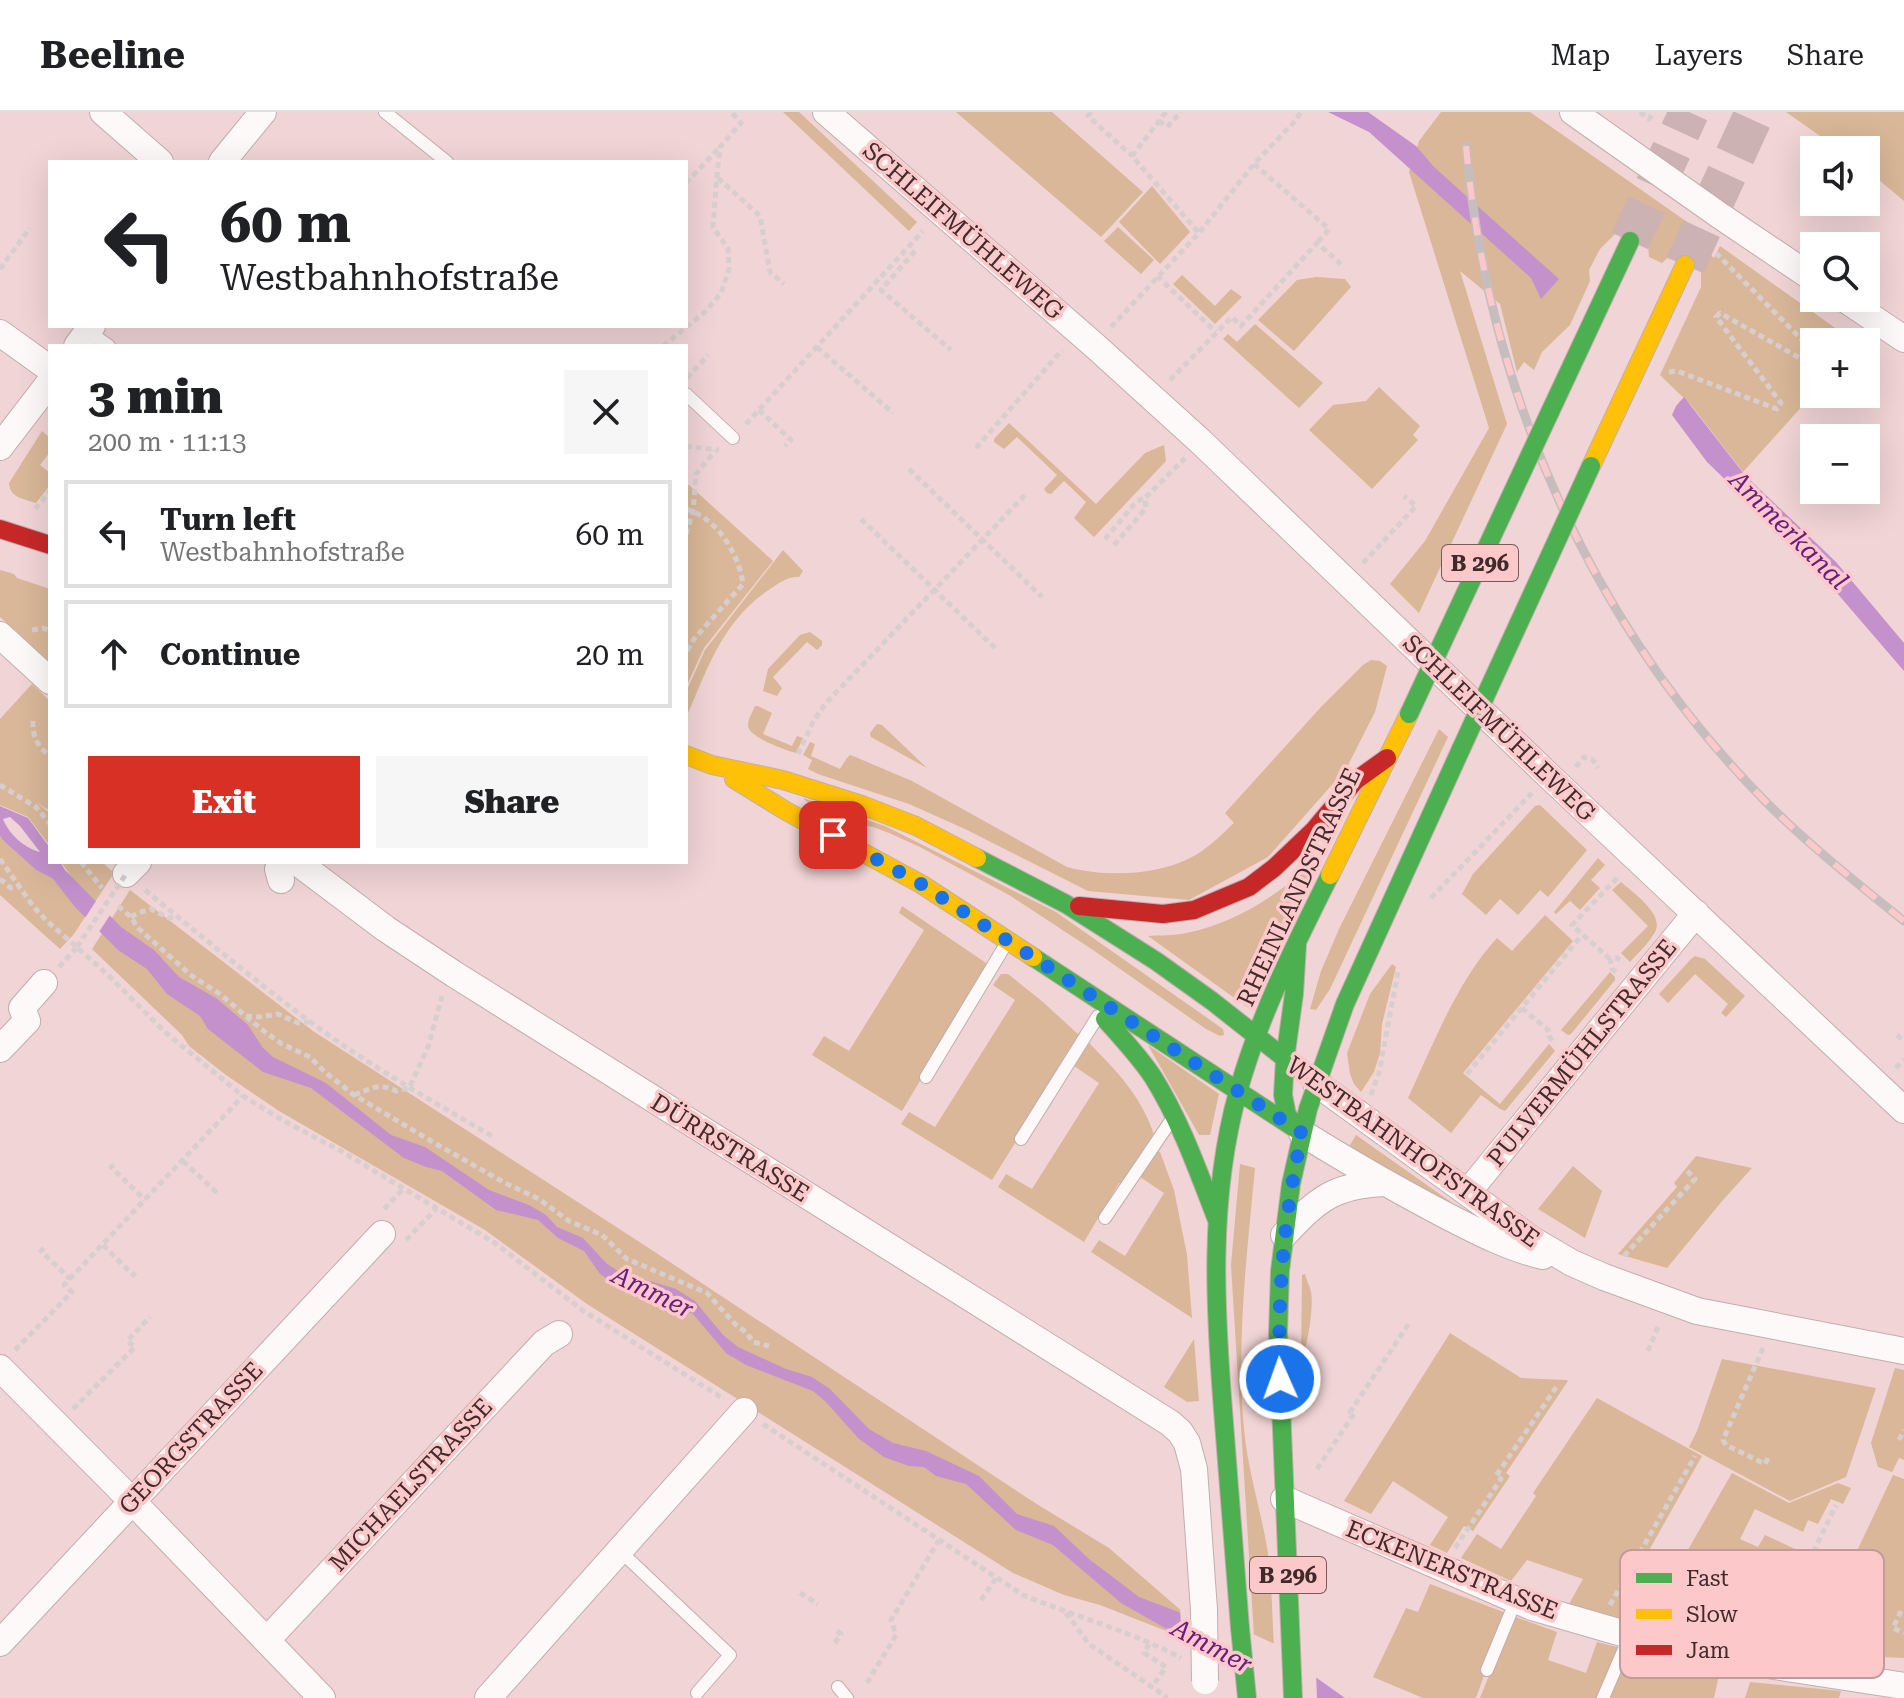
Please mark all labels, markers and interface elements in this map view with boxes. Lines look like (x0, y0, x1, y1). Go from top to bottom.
text: Beeline (40, 33, 185, 77)
text: Map (1551, 39, 1610, 72)
text: Layers (1654, 39, 1743, 72)
text: Share (1787, 39, 1864, 72)
street label: SCHLEIFMÜHLEWEG (857, 136, 1070, 326)
map controls (1800, 136, 1880, 504)
button: sound (1800, 136, 1880, 216)
text: 60 m (220, 190, 351, 256)
icon: left (88, 192, 192, 296)
button: search (1800, 232, 1880, 312)
text: Westbahnhofstraße (220, 257, 559, 299)
button: + (1800, 328, 1880, 408)
text: 3 min (88, 369, 223, 425)
button: close (564, 370, 648, 454)
button: − (1800, 424, 1880, 504)
text: 200 m · 11:13 (88, 427, 247, 457)
water label: Ammerkanal (1722, 463, 1855, 596)
text: Turn left (160, 502, 296, 537)
icon: left (92, 512, 136, 556)
text: 60 m (575, 517, 644, 552)
text: Westbahnhofstraße (160, 537, 405, 567)
road number: B 296 (1442, 545, 1518, 581)
street label: SCHLEIFMÜHLEWEG (1397, 628, 1602, 827)
icon: ahead (92, 632, 136, 676)
text: Continue (160, 637, 300, 672)
text: 20 m (575, 637, 644, 672)
button: Exit (88, 756, 360, 848)
button: Share (376, 756, 648, 848)
street label: RHEINLANDSTRASSE (1231, 764, 1367, 1010)
pin (799, 801, 867, 869)
icon: arrive (811, 813, 855, 857)
street label: PULVERMÜHLSTRASSE (1481, 933, 1682, 1172)
street label: WESTBAHNHOFSTRASSE (1281, 1051, 1545, 1253)
street label: DÜRRSTRASSE (646, 1087, 815, 1208)
water label: Ammer (606, 1259, 699, 1325)
position arrow (1238, 1337, 1322, 1421)
street label: GEORGSTRASSE (113, 1356, 269, 1520)
street label: MICHAELSTRASSE (324, 1393, 498, 1577)
street label: ECKENERSTRASSE (1342, 1515, 1562, 1625)
legend (1620, 1550, 1884, 1678)
road number: B 296 (1250, 1557, 1326, 1593)
text: Fast (1686, 1566, 1729, 1591)
text: Slow (1686, 1602, 1739, 1627)
water label: Ammer (1165, 1611, 1257, 1680)
text: Jam (1686, 1638, 1730, 1663)

